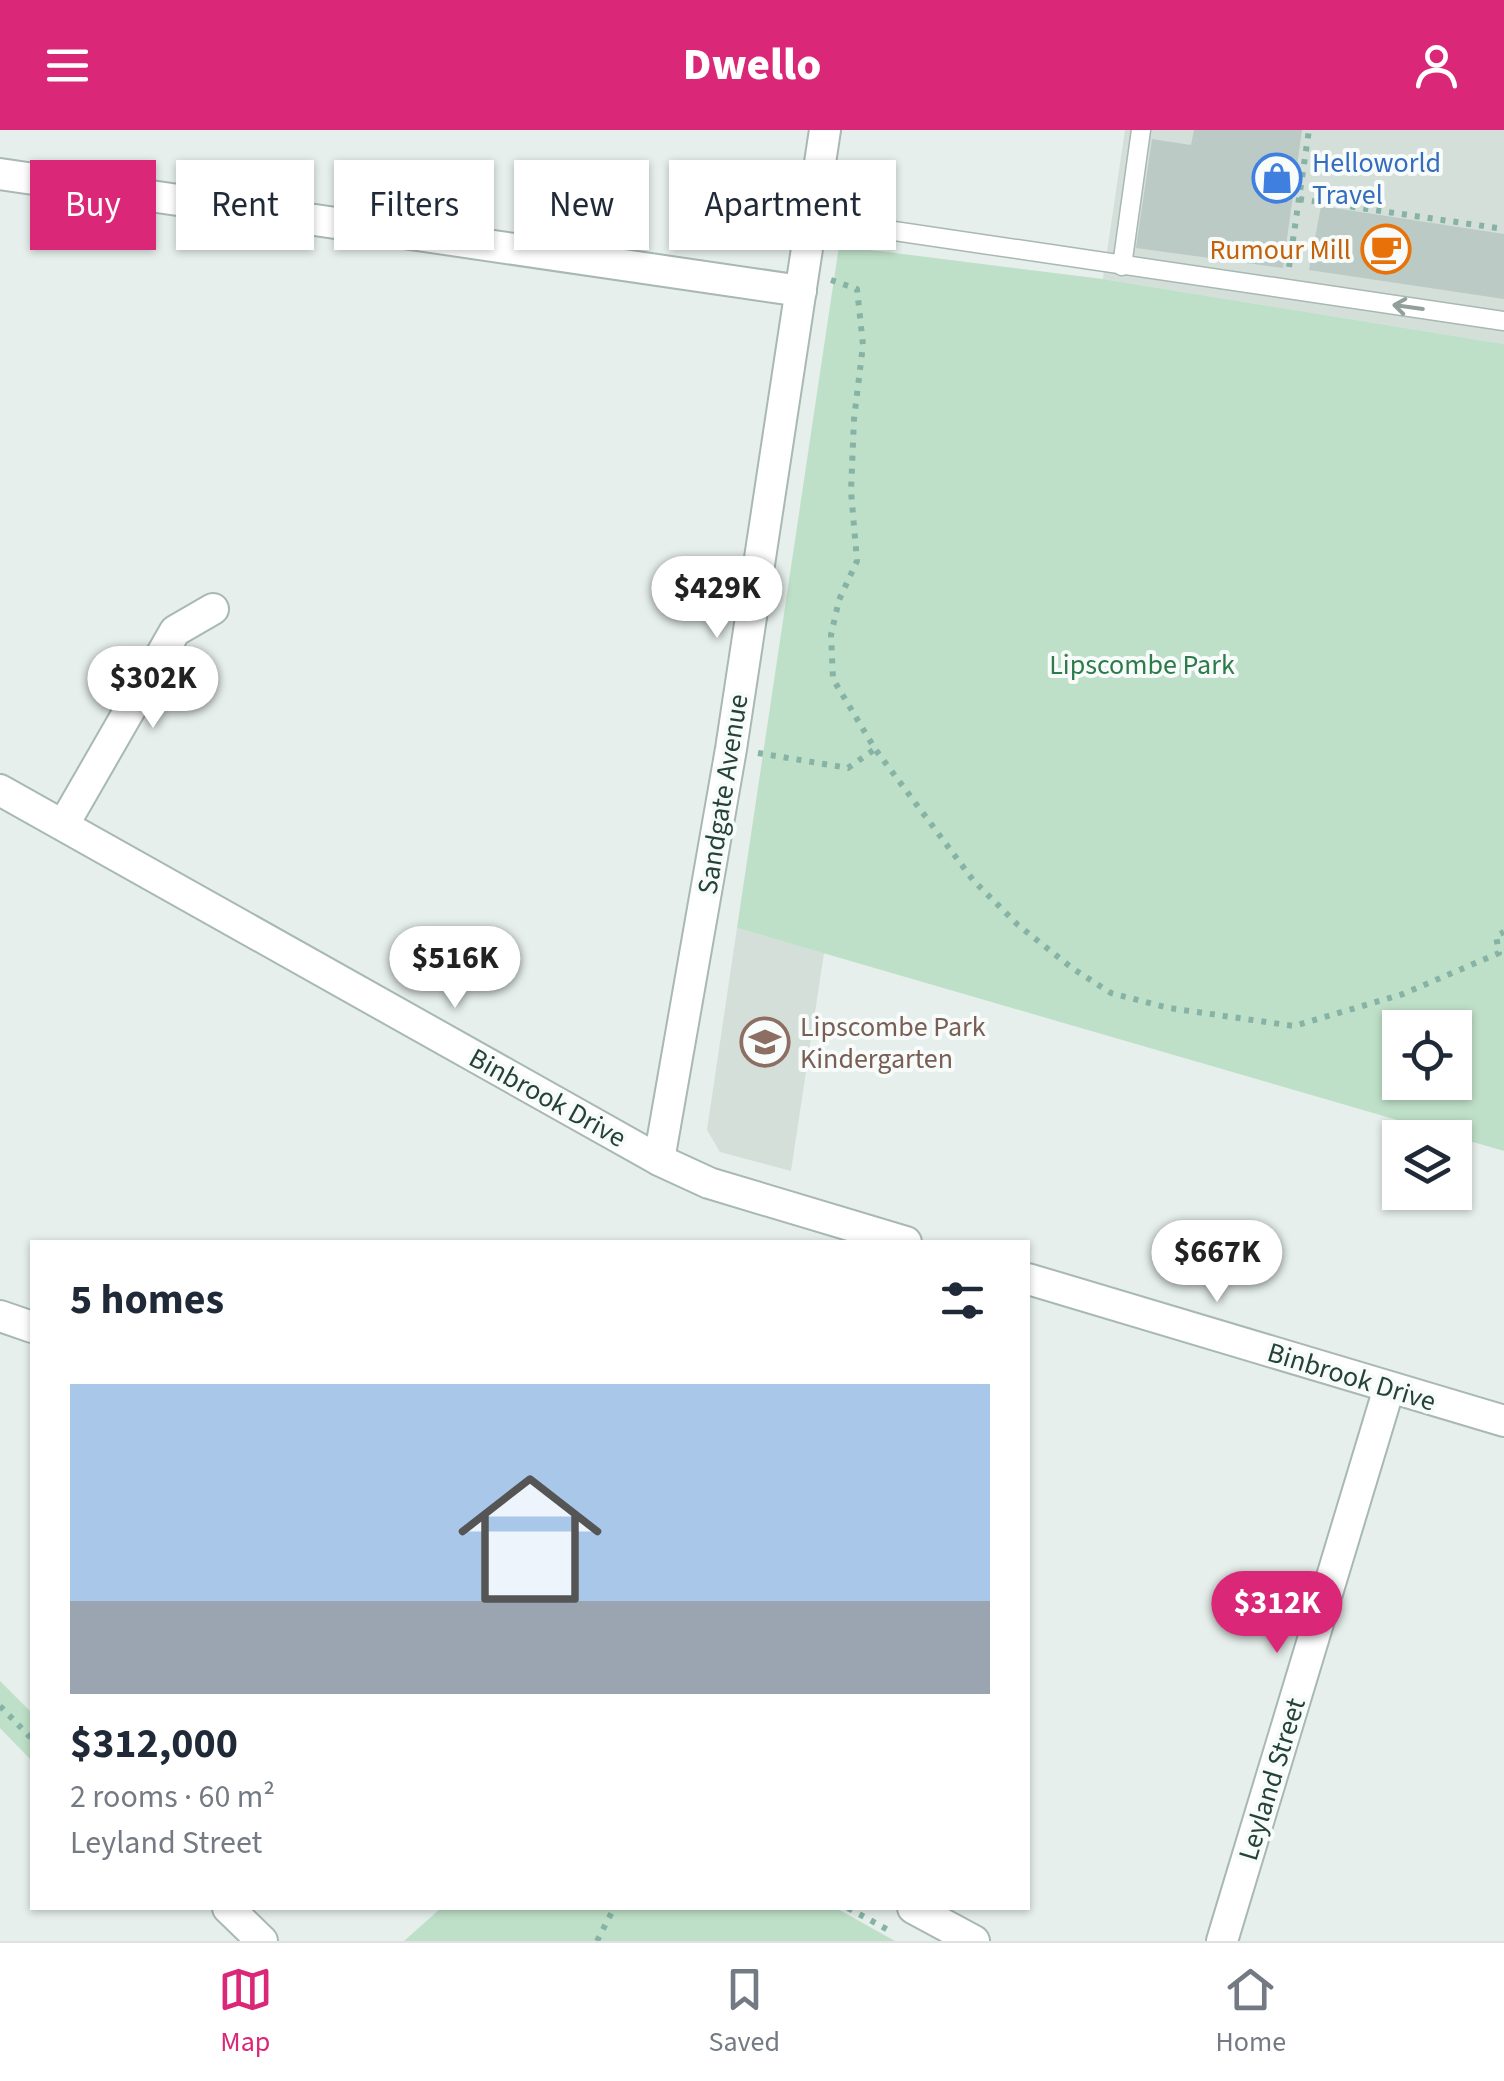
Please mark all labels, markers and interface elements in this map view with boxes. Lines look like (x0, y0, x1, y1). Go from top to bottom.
text: Dwello (683, 33, 821, 97)
icon: menu (40, 38, 95, 93)
icon: person (1409, 38, 1464, 93)
place label: Helloworld Travel (1312, 143, 1441, 215)
shop icon: Helloworld Travel (1251, 152, 1303, 204)
chip: Buy (30, 160, 156, 250)
chip: Rent (176, 160, 314, 250)
chip: Filters (334, 160, 494, 250)
chip: New (514, 160, 649, 250)
chip: Apartment (669, 160, 896, 250)
cafe icon: Rumour Mill (1360, 223, 1412, 275)
place label: Rumour Mill (1209, 230, 1351, 270)
one-way arrow (1392, 297, 1424, 315)
pin: $429K (647, 556, 787, 641)
text: $429K (673, 565, 761, 611)
park label: Lipscombe Park (1049, 645, 1235, 685)
pin: $302K (83, 646, 223, 731)
text: $302K (109, 655, 197, 701)
street label: Sandgate Avenue (687, 691, 759, 897)
pin: $516K (385, 926, 525, 1011)
text: $516K (411, 935, 499, 981)
place label: Lipscombe Park Kindergarten (800, 1007, 986, 1079)
map controls (1382, 1010, 1472, 1210)
button: locate (1382, 1010, 1472, 1100)
school or university icon: Lipscombe Park Kindergarten (739, 1016, 791, 1068)
street label: Binbrook Drive (462, 1038, 633, 1158)
button: layers (1382, 1120, 1472, 1210)
pin: $667K (1147, 1220, 1287, 1305)
text: $667K (1173, 1229, 1261, 1275)
text: 5 homes (70, 1270, 224, 1330)
icon: filters (935, 1273, 990, 1328)
street label: Binbrook Drive (1263, 1332, 1441, 1422)
icon: home (440, 1449, 620, 1629)
pin: $312K (1207, 1571, 1347, 1656)
text: $312K (1233, 1580, 1321, 1626)
street label: Leyland Street (1228, 1692, 1316, 1866)
text: $312,000 (70, 1714, 238, 1774)
text: 2 rooms · 60 m² (70, 1774, 275, 1820)
text: Leyland Street (70, 1820, 262, 1866)
tab: Map (218, 1962, 273, 2062)
tab: Saved (708, 1962, 780, 2062)
tab: Home (1216, 1962, 1286, 2062)

